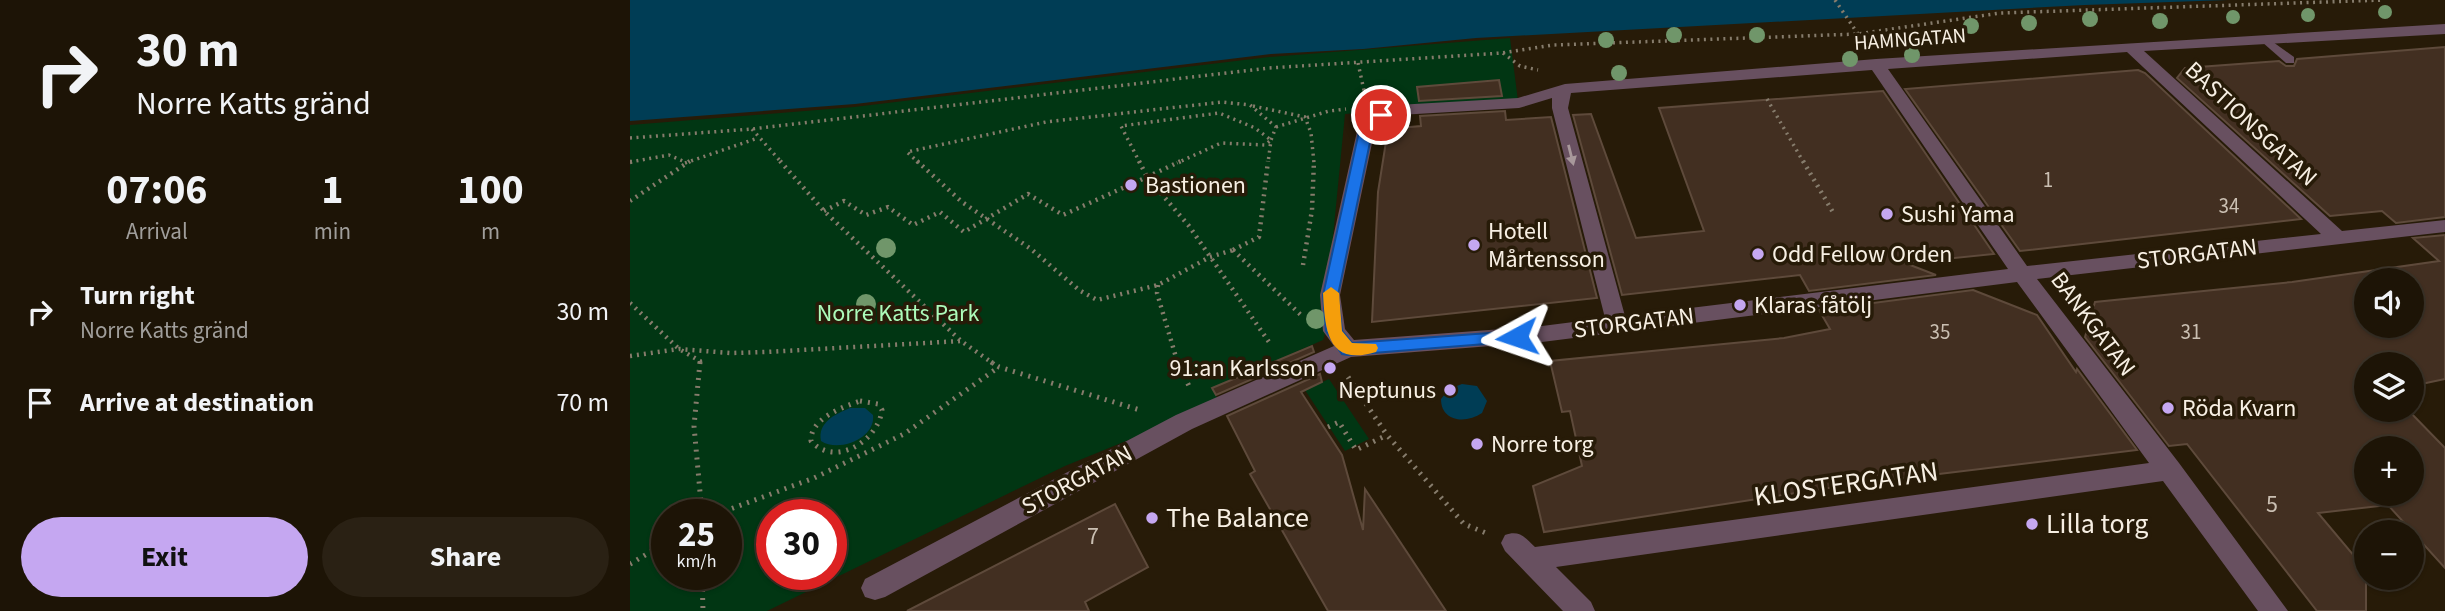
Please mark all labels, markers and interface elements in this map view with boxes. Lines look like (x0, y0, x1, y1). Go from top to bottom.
text: 30 m (136, 16, 240, 86)
street label: HAMNGATAN (1853, 20, 1967, 58)
icon: right (21, 28, 112, 119)
street label: BASTIONSGATAN (2177, 53, 2325, 195)
text: Norre Katts gränd (136, 81, 371, 127)
pin (1351, 85, 1411, 145)
icon: arrive (1362, 96, 1400, 134)
one-way arrow (1566, 144, 1577, 166)
text: 07:06 (106, 160, 208, 220)
text: 1 (321, 160, 343, 220)
text: 100 (457, 160, 524, 220)
house number: 1 (2043, 165, 2053, 195)
place label: Bastionen (1145, 168, 1246, 203)
marker: Bastionen (1123, 177, 1139, 193)
house number: 34 (2219, 191, 2239, 221)
place label: Sushi Yama (1901, 197, 2015, 232)
marker: Sushi Yama (1879, 206, 1895, 222)
place label: Hotell Mårtensson (1488, 214, 1605, 277)
text: Arrival (126, 215, 188, 248)
text: min (314, 215, 351, 248)
text: m (481, 215, 500, 248)
street label: STORGATAN (2135, 229, 2259, 279)
marker: Hotell Mårtensson (1466, 237, 1482, 253)
place label: Odd Fellow Orden (1772, 237, 1952, 272)
marker: Odd Fellow Orden (1750, 246, 1766, 262)
street label: BANKGATAN (2042, 264, 2144, 384)
map controls (2354, 268, 2424, 590)
button: sound (2354, 268, 2424, 338)
text: Turn right (80, 277, 195, 314)
place label: Klaras fåtölj (1754, 288, 1872, 323)
icon: right (21, 293, 59, 331)
text: 30 m (556, 293, 609, 330)
park label: Norre Katts Park (817, 296, 979, 331)
marker: Klaras fåtölj (1732, 297, 1748, 313)
street label: STORGATAN (1572, 298, 1696, 348)
position arrow (1480, 300, 1554, 374)
text: Norre Katts gränd (80, 314, 249, 347)
house number: 35 (1930, 317, 1950, 347)
house number: 31 (2181, 317, 2201, 347)
place label: 91:an Karlsson (1169, 351, 1316, 386)
button: layers (2354, 352, 2424, 422)
marker: 91:an Karlsson (1322, 360, 1338, 376)
place label: Neptunus (1338, 373, 1436, 408)
marker: Neptunus (1442, 382, 1458, 398)
icon: arrive (21, 384, 59, 422)
text: Arrive at destination (80, 384, 314, 421)
text: 70 m (556, 384, 609, 421)
place label: Röda Kvarn (2182, 391, 2296, 426)
marker: Röda Kvarn (2160, 400, 2176, 416)
place label: Norre torg (1491, 427, 1594, 462)
street label: STORGATAN (1015, 436, 1139, 524)
marker: Norre torg (1469, 436, 1485, 452)
button: + (2354, 436, 2424, 506)
street label: KLOSTERGATAN (1751, 451, 1941, 517)
house number: 5 (2266, 487, 2278, 522)
place label: The Balance (1166, 498, 1309, 538)
speed limit sign: 30 (756, 499, 847, 590)
place label: Lilla torg (2046, 504, 2148, 544)
text: 25 (678, 510, 715, 560)
marker: The Balance (1144, 510, 1160, 526)
marker: Lilla torg (2024, 516, 2040, 532)
button: Exit (21, 517, 308, 597)
button: Share (322, 517, 609, 597)
house number: 7 (1087, 519, 1099, 554)
button: − (2354, 520, 2424, 590)
text: km/h (677, 549, 716, 574)

